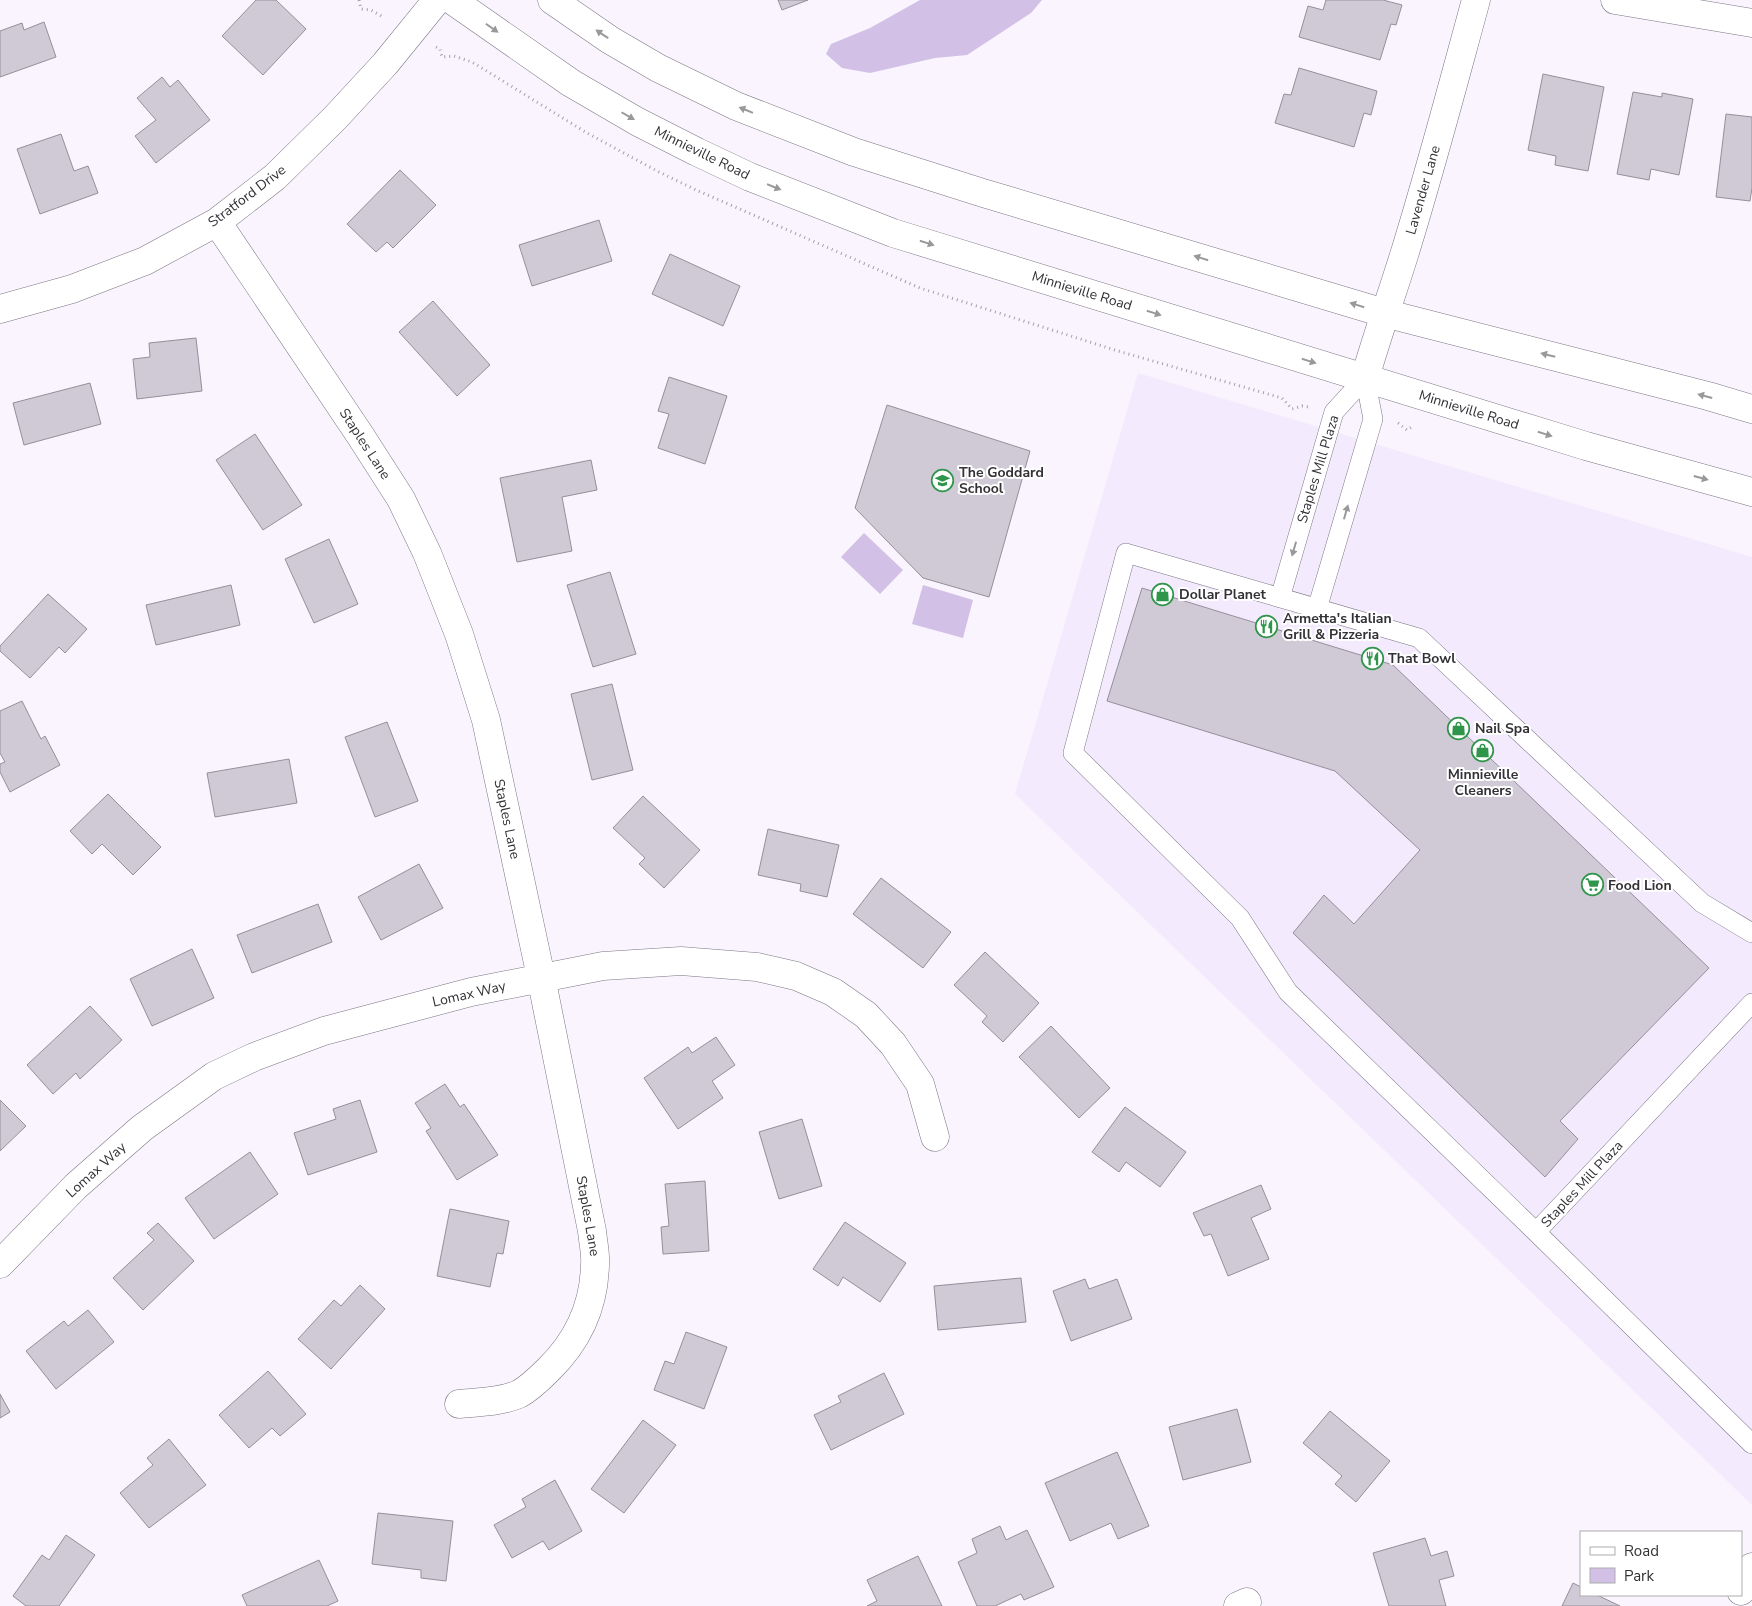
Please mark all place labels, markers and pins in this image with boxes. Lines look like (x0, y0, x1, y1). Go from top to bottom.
place label: The Goddard School (959, 463, 1044, 498)
school or university icon: The Goddard School (931, 468, 955, 492)
shop icon: Dollar Planet (1151, 582, 1175, 606)
place label: Dollar Planet (1179, 585, 1267, 604)
place label: Armetta's Italian Grill & Pizzeria (1283, 609, 1392, 644)
restaurant icon: Armetta's Italian Grill & Pizzeria (1255, 614, 1279, 638)
restaurant icon: That Bowl (1360, 646, 1384, 670)
place label: That Bowl (1388, 649, 1456, 668)
shop icon: Nail Spa (1447, 716, 1471, 740)
place label: Nail Spa (1475, 719, 1530, 738)
shop icon: Minnieville Cleaners (1471, 739, 1495, 763)
place label: Minnieville Cleaners (1448, 765, 1519, 800)
supermarket icon: Food Lion (1580, 873, 1604, 897)
place label: Food Lion (1608, 876, 1672, 895)

